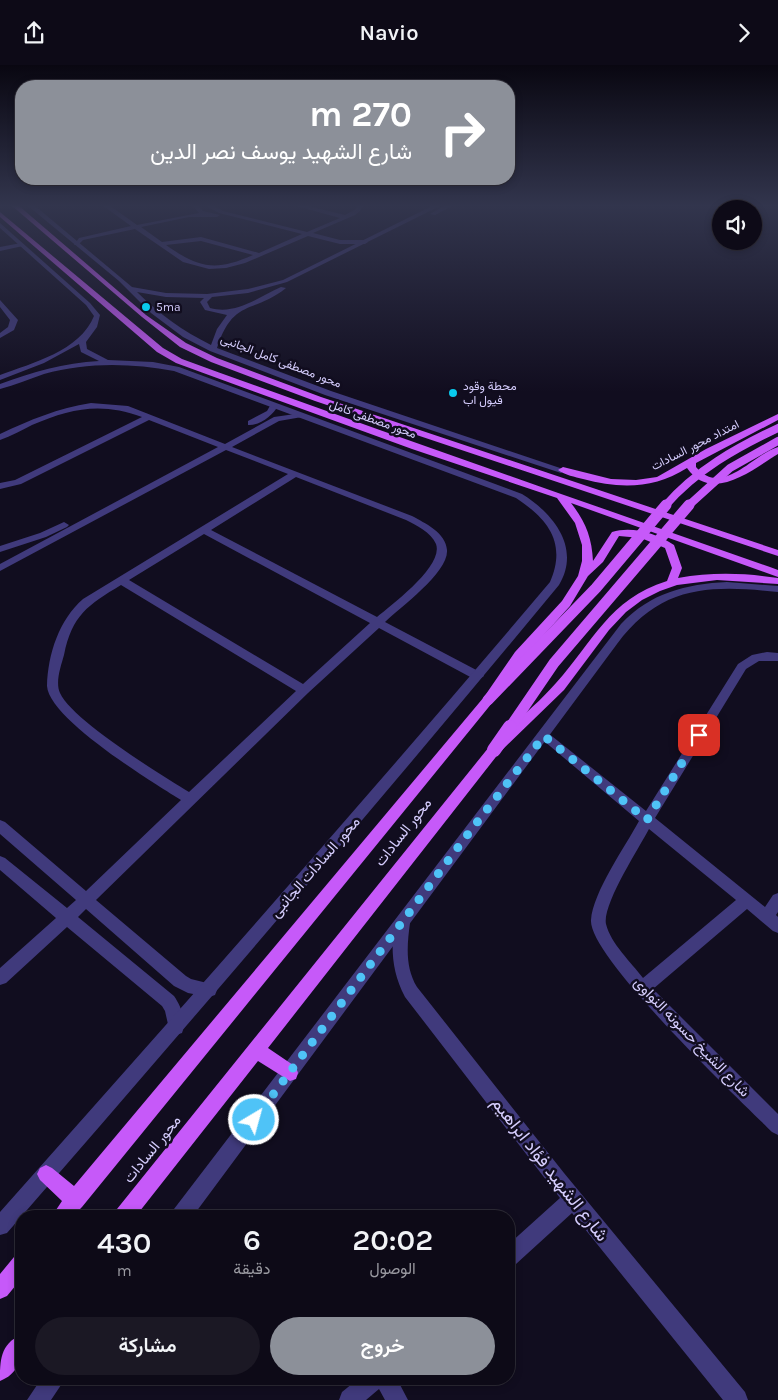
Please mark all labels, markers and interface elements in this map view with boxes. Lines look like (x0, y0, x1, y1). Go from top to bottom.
icon: share (20, 19, 48, 47)
icon: forward (730, 19, 758, 47)
text: Navio (360, 20, 418, 46)
text: 270 m (309, 94, 412, 135)
icon: right (430, 100, 495, 165)
text: شارع الشهيد يوسف نصر الدين (150, 139, 412, 165)
map controls (712, 200, 762, 250)
button: sound (712, 200, 762, 250)
place label: 5ma (156, 300, 181, 314)
marker: 5ma (140, 301, 152, 313)
street label: محور مصطفى كامل الجانبى (218, 332, 343, 391)
place label: محطة وقود فيول اب (463, 379, 517, 408)
marker: محطة وقود فيول اب (447, 387, 459, 399)
street label: محور مصطفى كامل (327, 397, 418, 442)
street label: امتداد محور السادات (649, 417, 742, 474)
pin (678, 714, 720, 756)
icon: arrive (685, 721, 713, 749)
street label: محور السادات (371, 794, 435, 870)
street label: محور السادات الجانبى (266, 813, 364, 922)
street label: شارع الشيخ حسونه النواوى (629, 973, 754, 1102)
street label: شارع الشهيد فؤاد ابراهيم (486, 1092, 613, 1246)
position arrow (227, 1093, 279, 1145)
street label: محور السادات (119, 1112, 185, 1186)
text: 6 (243, 1222, 261, 1258)
text: 20:02 (352, 1222, 433, 1258)
text: 430 (97, 1225, 152, 1261)
text: دقيقة (233, 1259, 270, 1278)
text: الوصول (370, 1259, 416, 1278)
text: m (117, 1261, 132, 1280)
button: مشاركة (35, 1317, 260, 1375)
button: خروج (270, 1317, 495, 1375)

